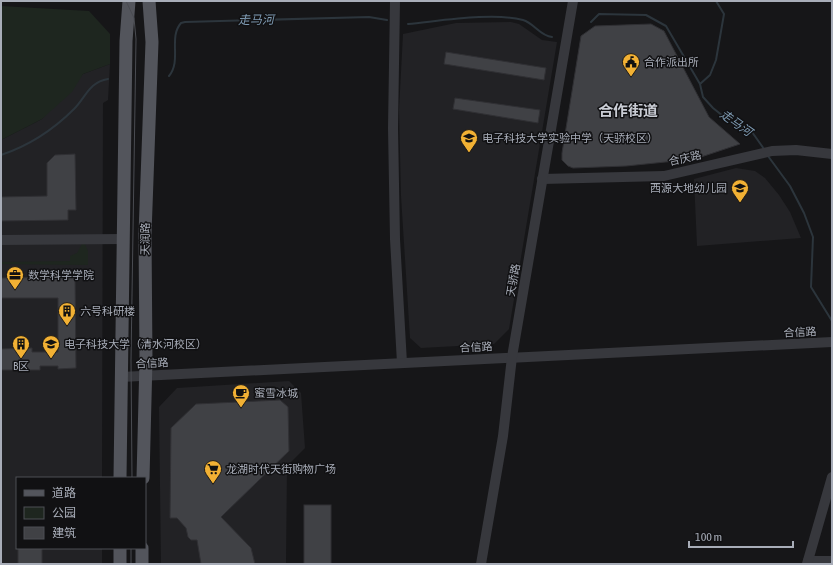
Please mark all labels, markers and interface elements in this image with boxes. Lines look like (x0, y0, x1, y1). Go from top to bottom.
water label: 走马河 (238, 13, 276, 27)
public building icon: 合作派出所 (621, 52, 641, 77)
place label: 合作派出所 (644, 56, 699, 68)
district label: 合作街道 (598, 102, 658, 119)
water label: 走马河 (717, 107, 756, 140)
school or university icon: 电子科技大学实验中学（天骄校区） (459, 128, 479, 153)
place label: 电子科技大学实验中学（天骄校区） (482, 132, 658, 144)
street label: 合庆路 (668, 148, 702, 168)
school or university icon: 西源大地幼儿园 (730, 178, 750, 203)
place label: 西源大地幼儿园 (650, 182, 727, 194)
street label: 天润路 (139, 222, 151, 256)
street label: 天骄路 (504, 263, 522, 297)
office icon: 数学科学学院 (5, 265, 25, 290)
place label: 数学科学学院 (28, 269, 94, 281)
building icon: 六号科研楼 (57, 301, 77, 326)
place label: 六号科研楼 (80, 305, 135, 317)
street label: 合信路 (783, 325, 817, 339)
building icon: B区 (11, 334, 31, 359)
school or university icon: 电子科技大学（清水河校区） (41, 334, 61, 359)
place label: 电子科技大学（清水河校区） (64, 338, 207, 350)
street label: 合信路 (459, 340, 493, 354)
street label: 合信路 (135, 356, 169, 370)
place label: B区 (13, 360, 29, 372)
cafe icon: 蜜雪冰城 (231, 383, 251, 408)
place label: 蜜雪冰城 (254, 387, 298, 399)
supermarket icon: 龙湖时代天街购物广场 (203, 459, 223, 484)
place label: 龙湖时代天街购物广场 (226, 463, 336, 475)
legend (16, 477, 146, 549)
text: 道路 (52, 486, 76, 500)
text: 公园 (52, 506, 76, 520)
scale bar (689, 523, 793, 549)
text: 建筑 (52, 526, 76, 540)
text: 100 m (695, 530, 722, 544)

